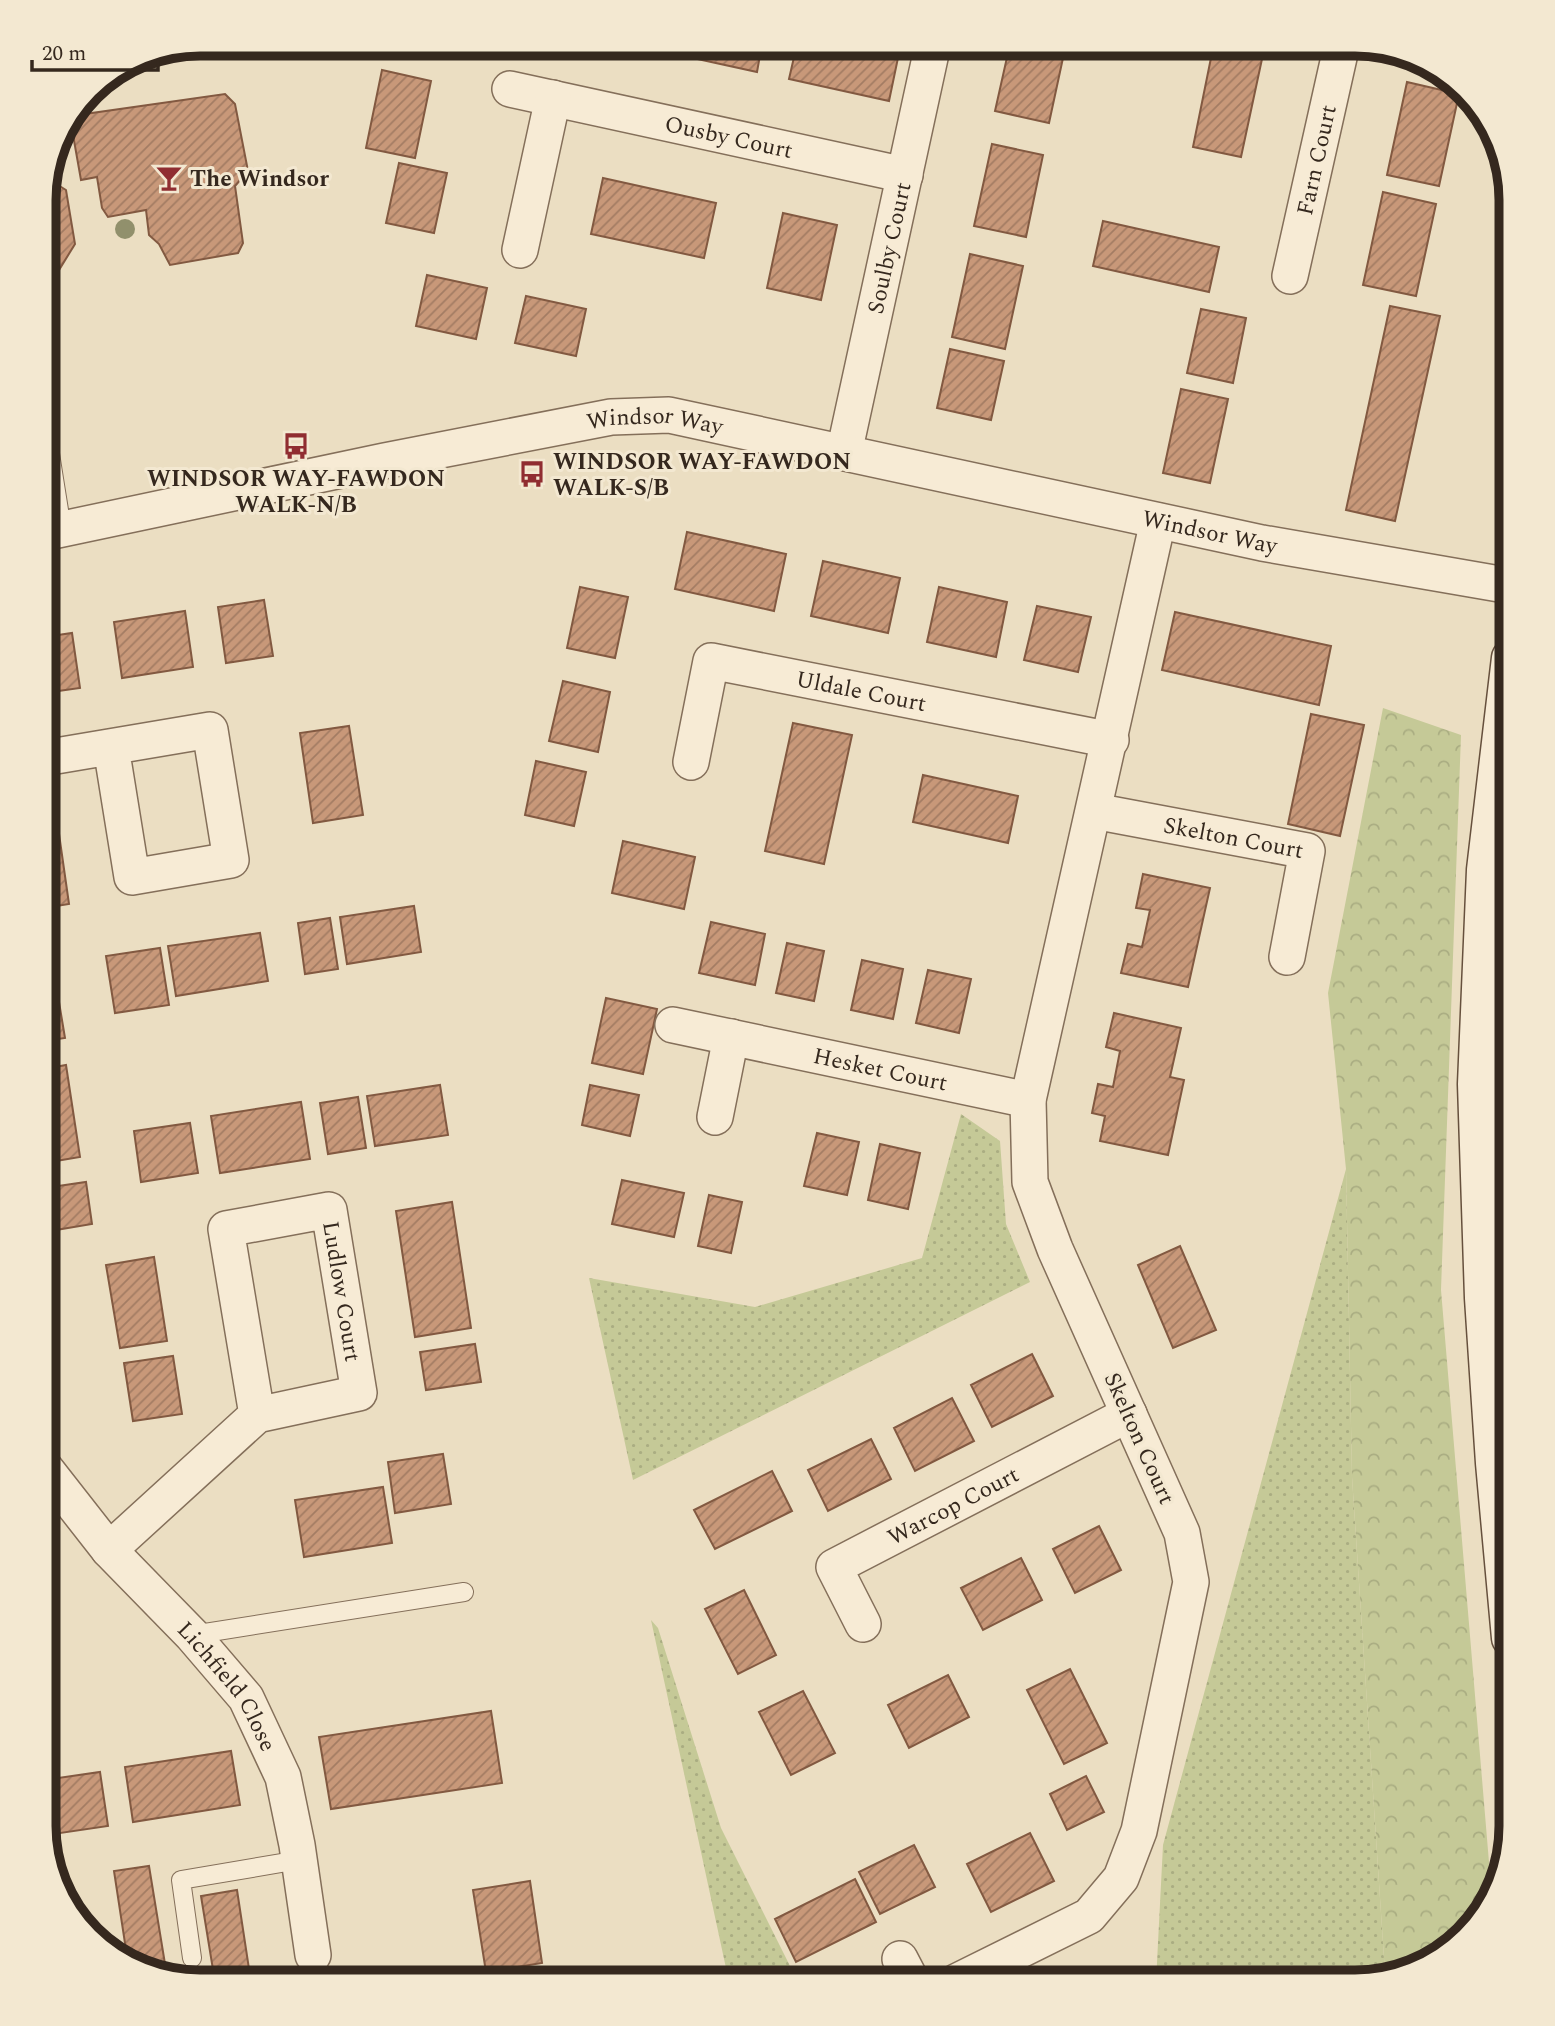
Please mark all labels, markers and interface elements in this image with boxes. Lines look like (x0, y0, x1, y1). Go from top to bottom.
scale bar (32, 28, 158, 72)
text: 20 m (42, 38, 86, 70)
street label: Farn Court (1288, 101, 1347, 219)
street label: Ousby Court (661, 107, 796, 169)
place label: The Windsor (190, 162, 329, 197)
bar icon: The Windsor (154, 163, 184, 193)
street label: Soulby Court (859, 179, 921, 317)
street label: Windsor Way (584, 398, 727, 445)
bus stop icon: WINDSOR WAY-FAWDON WALK-N/B (281, 431, 311, 461)
place label: WINDSOR WAY-FAWDON WALK-S/B (553, 445, 851, 506)
bus stop icon: WINDSOR WAY-FAWDON WALK-S/B (517, 459, 547, 489)
place label: WINDSOR WAY-FAWDON WALK-N/B (147, 462, 445, 523)
street label: Windsor Way (1139, 502, 1281, 564)
street label: Uldale Court (793, 662, 929, 722)
street label: Skelton Court (1160, 808, 1306, 869)
street label: Hesket Court (810, 1039, 950, 1102)
street label: Ludlow Court (312, 1219, 370, 1364)
street label: Skelton Court (1094, 1367, 1183, 1510)
street label: Warcop Court (882, 1458, 1026, 1555)
street label: Lichfield Close (168, 1613, 285, 1758)

